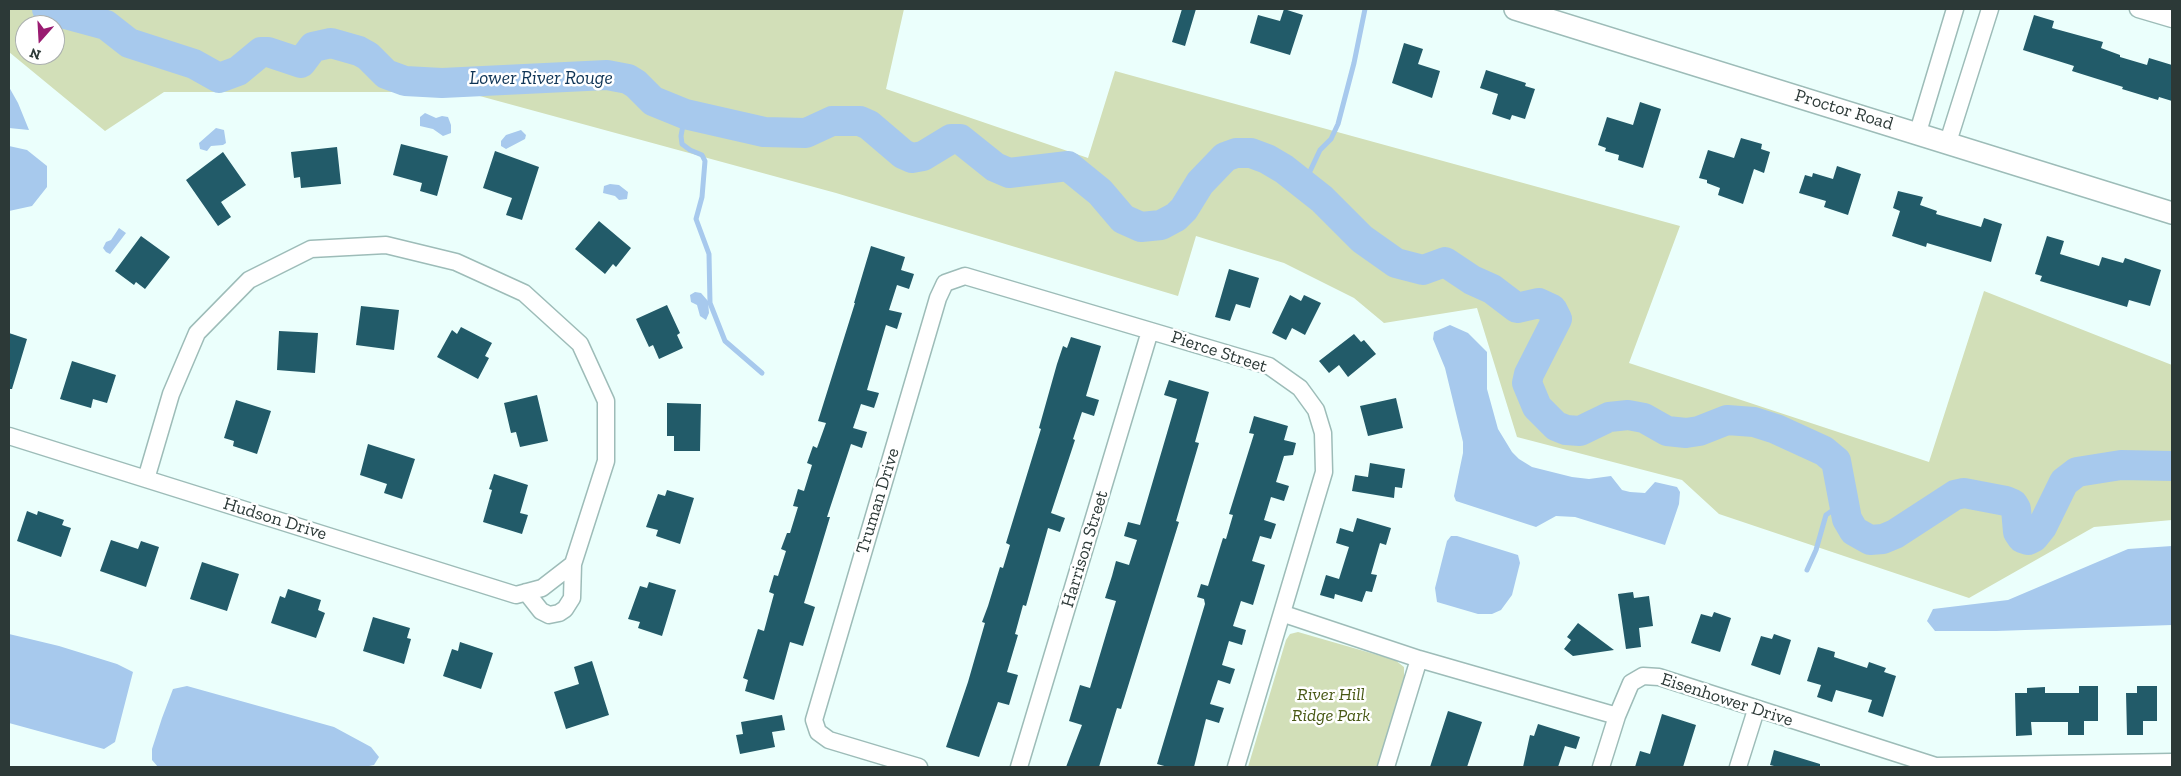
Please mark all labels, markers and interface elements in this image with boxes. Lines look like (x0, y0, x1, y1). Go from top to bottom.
north arrow (15, 15, 65, 65)
text: N (27, 44, 43, 63)
water label: Lower River Rouge (469, 68, 613, 90)
street label: Proctor Road (1792, 85, 1896, 135)
street label: Pierce Street (1168, 326, 1270, 378)
street label: Truman Drive (852, 445, 904, 557)
street label: Harrison Street (1057, 488, 1113, 610)
street label: Hudson Drive (221, 493, 329, 545)
street label: Eisenhower Drive (1658, 668, 1796, 732)
park label: River Hill Ridge Park (1292, 684, 1370, 726)

